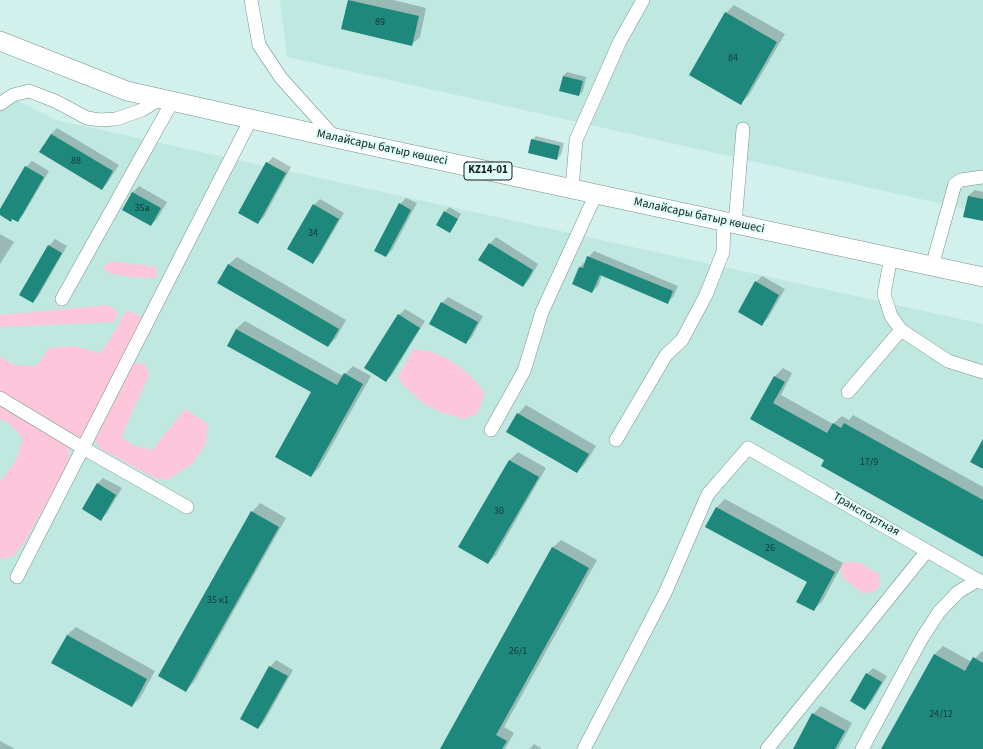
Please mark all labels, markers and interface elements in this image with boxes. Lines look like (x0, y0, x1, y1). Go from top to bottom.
house number: 89 (375, 17, 385, 29)
house number: 84 (728, 53, 738, 65)
street label: Малайсары батыр көшесі (315, 127, 449, 169)
house number: 88 (71, 156, 81, 168)
road number: KZ14-01 (464, 162, 512, 180)
street label: Малайсары батыр көшесі (632, 195, 766, 237)
house number: 35а (135, 203, 149, 215)
house number: 34 (308, 228, 318, 240)
house number: 17/9 (860, 457, 878, 469)
street label: Транспортная (830, 490, 902, 540)
house number: 30 (494, 506, 504, 518)
house number: 26 (765, 543, 775, 555)
house number: 35 к1 (207, 595, 229, 607)
house number: 26/1 (509, 646, 527, 658)
house number: 24/12 (929, 709, 953, 721)

